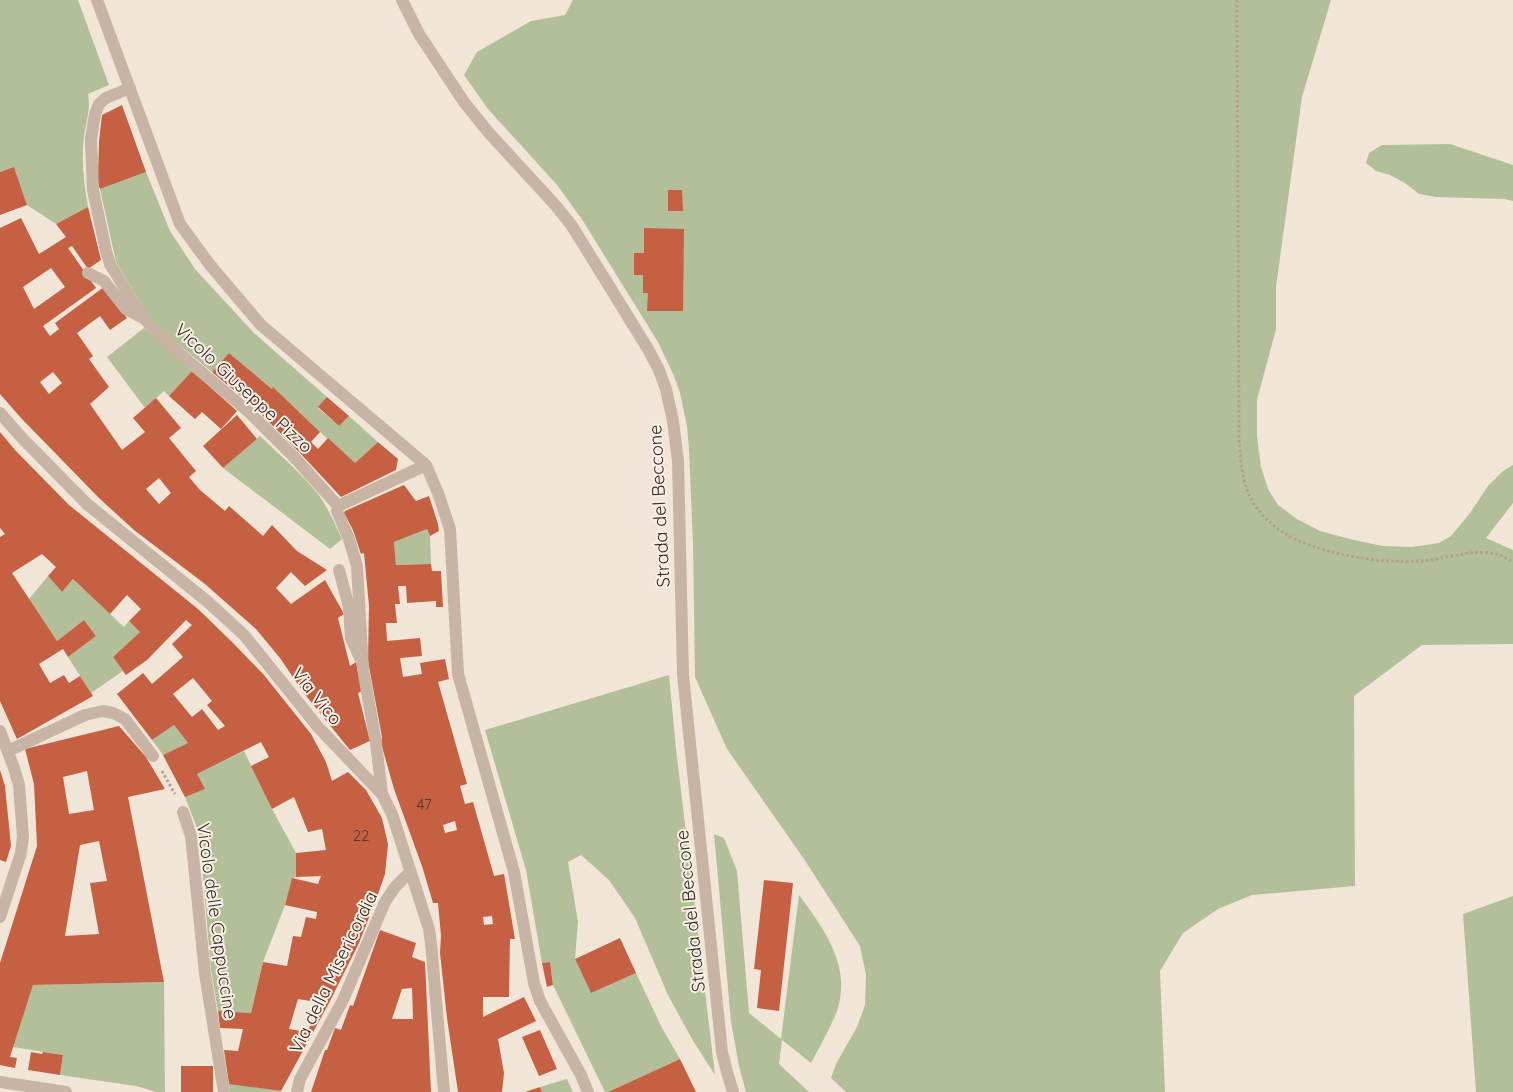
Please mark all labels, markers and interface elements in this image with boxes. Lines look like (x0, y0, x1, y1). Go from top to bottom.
street label: Vicolo Giuseppe Pizzo (170, 318, 318, 458)
street label: Strada del Beccone (643, 424, 675, 588)
street label: Via Vico (287, 662, 347, 730)
house number: 47 (416, 795, 432, 814)
street label: Vicolo delle Cappuccine (192, 821, 242, 1021)
house number: 22 (353, 826, 369, 845)
street label: Strada del Beccone (670, 829, 710, 993)
street label: Via della Misericordia (284, 887, 382, 1057)

